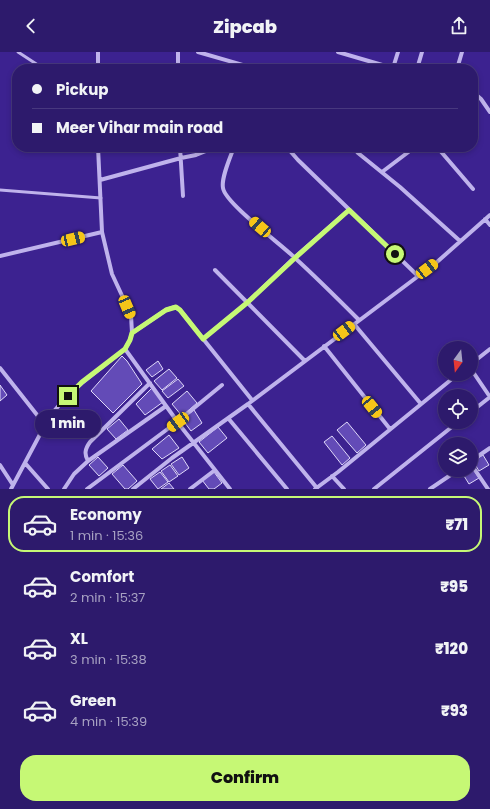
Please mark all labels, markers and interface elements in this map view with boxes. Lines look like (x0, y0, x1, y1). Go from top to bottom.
text: Zipcab (213, 14, 277, 39)
icon: back (20, 15, 42, 37)
icon: share (448, 15, 470, 37)
text: Pickup (56, 79, 108, 100)
text: Meer Vihar main road (56, 117, 223, 138)
car (247, 215, 273, 239)
car (60, 230, 86, 248)
route start (386, 245, 404, 263)
car (414, 257, 440, 281)
car (117, 294, 137, 320)
car (331, 319, 357, 343)
north arrow (438, 341, 478, 381)
map controls (438, 341, 478, 477)
route end (59, 387, 77, 405)
button: locate (438, 389, 478, 429)
car (360, 394, 384, 420)
callout: 1 min (35, 410, 101, 438)
car (165, 410, 191, 434)
text: 1 min (51, 414, 85, 433)
button: layers (438, 437, 478, 477)
text: Economy (70, 504, 142, 525)
icon: car (22, 506, 58, 542)
text: ₹71 (446, 514, 468, 535)
text: 1 min · 15:36 (70, 526, 143, 545)
text: Comfort (70, 566, 134, 587)
icon: car (22, 568, 58, 604)
text: ₹95 (440, 576, 468, 597)
text: 2 min · 15:37 (70, 588, 145, 607)
text: XL (70, 628, 88, 649)
icon: car (22, 630, 58, 666)
text: ₹120 (435, 638, 468, 659)
text: 3 min · 15:38 (70, 650, 147, 669)
text: Green (70, 690, 116, 711)
icon: car (22, 692, 58, 728)
text: ₹93 (441, 700, 468, 721)
text: 4 min · 15:39 (70, 712, 147, 731)
button: Confirm (20, 755, 470, 801)

